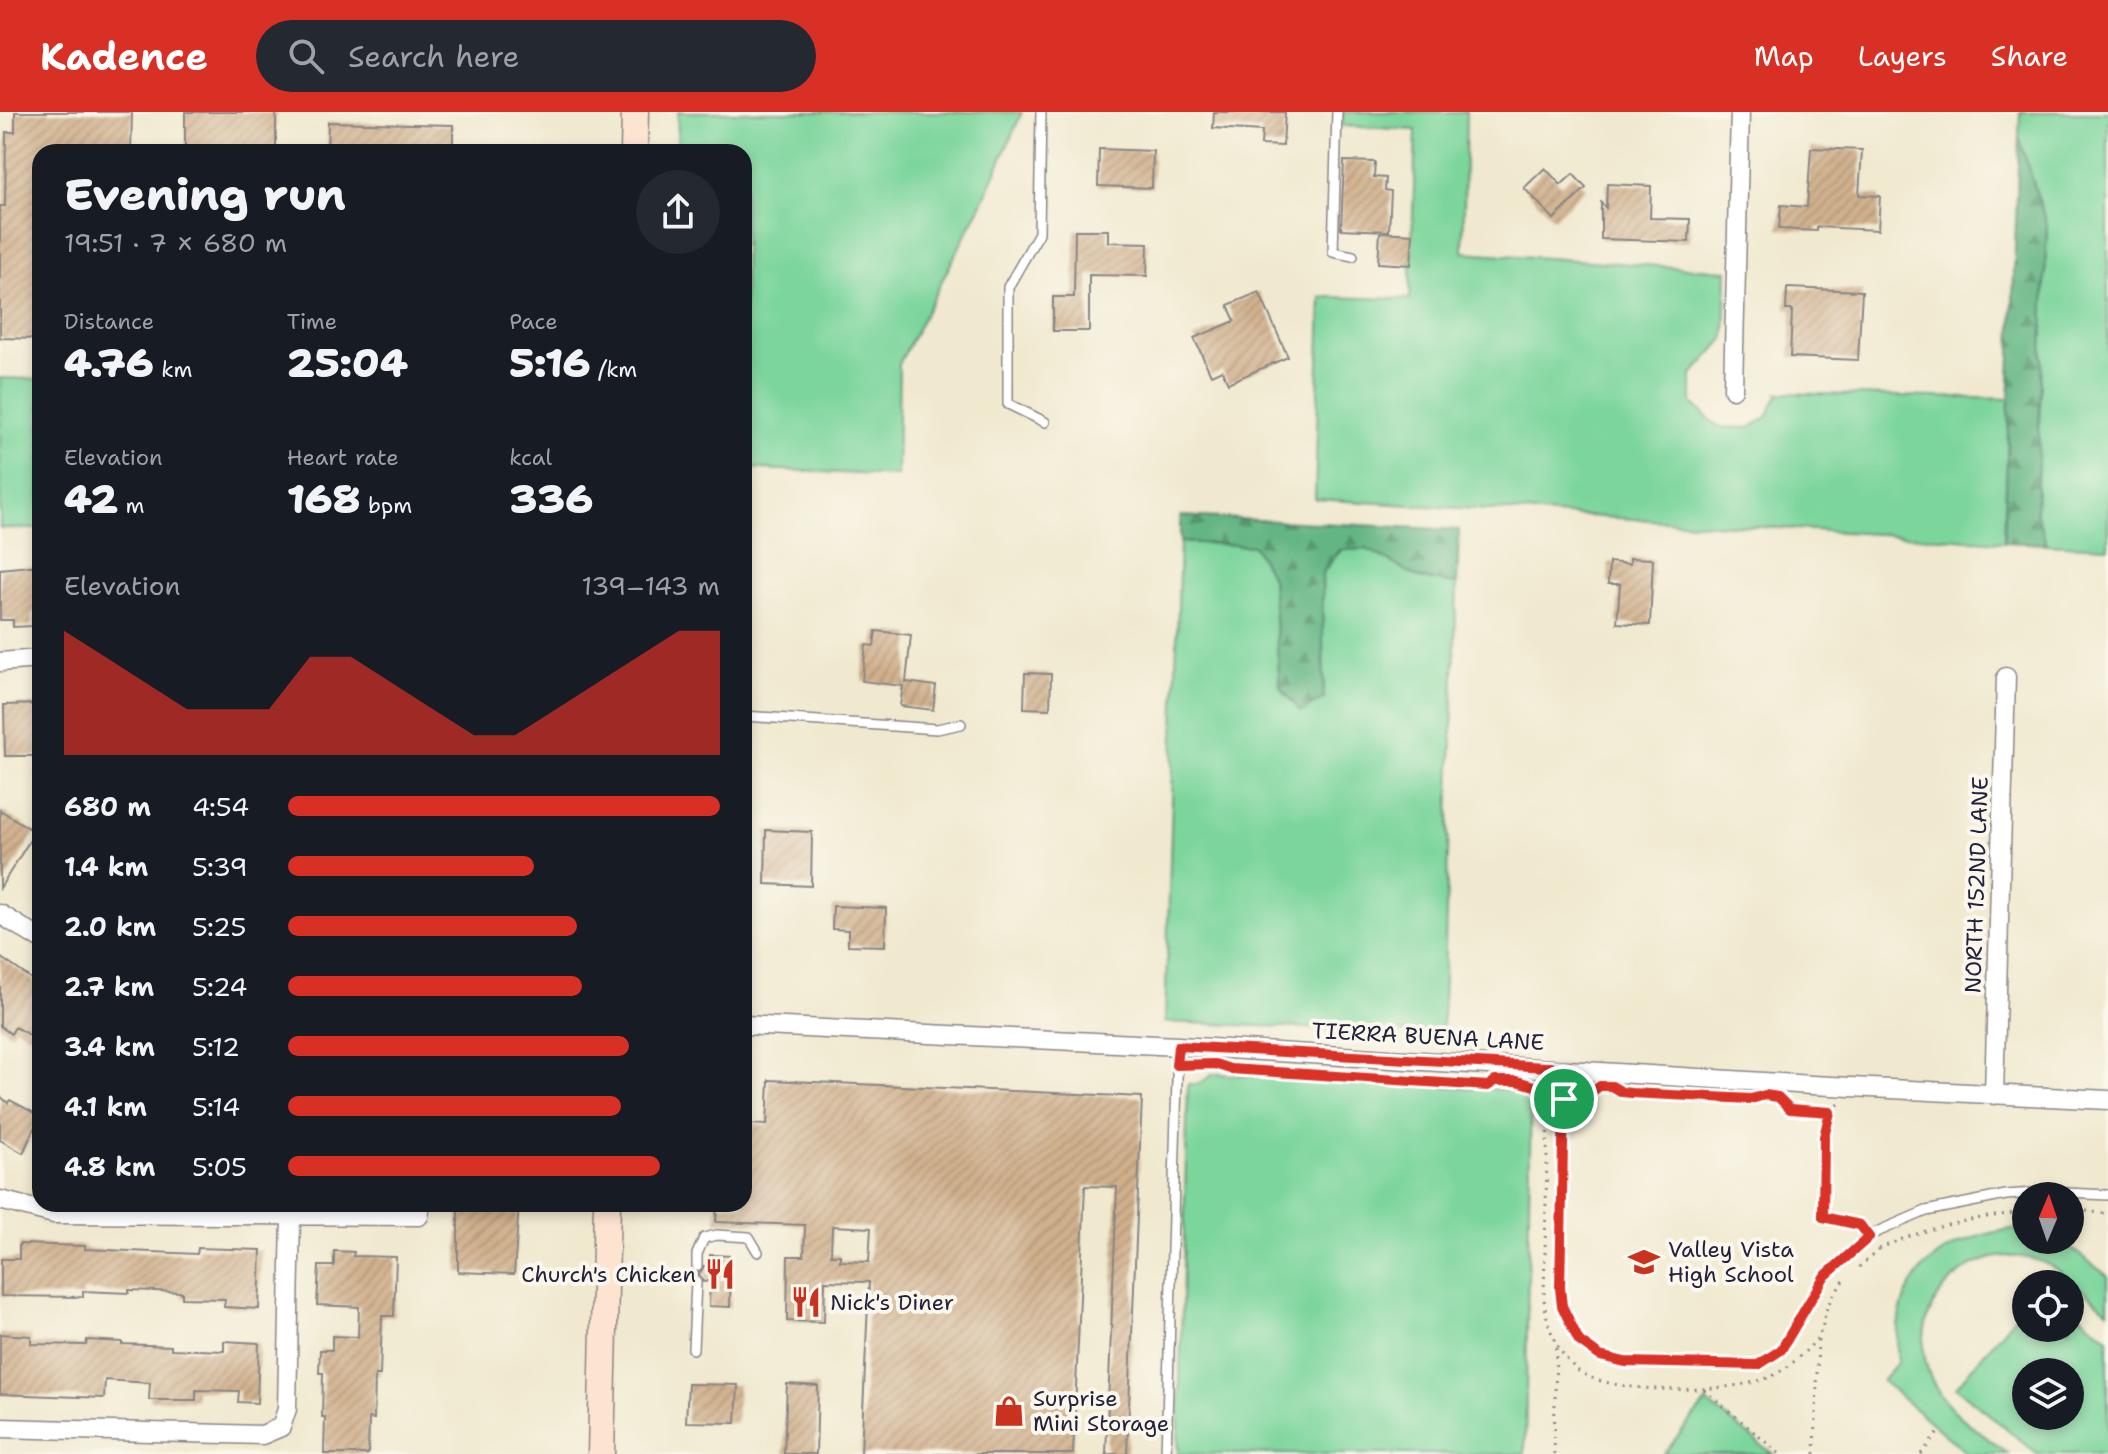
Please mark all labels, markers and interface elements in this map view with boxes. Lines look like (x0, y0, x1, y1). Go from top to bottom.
search box (256, 20, 816, 92)
text: Kadence (40, 31, 208, 82)
icon: search (284, 34, 328, 78)
text: Search here (348, 36, 519, 77)
text: Map (1754, 37, 1814, 75)
text: Layers (1858, 37, 1947, 75)
text: Share (1991, 37, 2068, 75)
text: Evening run (64, 165, 346, 224)
button: share (636, 170, 720, 254)
text: 19:51 · 7 × 680 m (64, 225, 287, 260)
text: Distance (64, 307, 154, 336)
text: Time (287, 307, 337, 336)
text: Pace (509, 307, 558, 336)
text: 4.76 (64, 336, 154, 390)
text: 25:04 (287, 336, 408, 390)
text: 5:16 (509, 336, 591, 390)
text: km (154, 355, 192, 384)
text: /km (591, 355, 637, 384)
text: Elevation (64, 443, 162, 472)
text: Heart rate (287, 443, 399, 472)
text: kcal (509, 443, 552, 472)
text: 42 (64, 472, 118, 526)
text: 168 (287, 472, 361, 526)
text: 336 (509, 472, 593, 526)
text: m (118, 491, 144, 520)
text: bpm (361, 491, 412, 520)
text: Elevation (64, 568, 180, 603)
text: 139–143 m (582, 568, 720, 603)
street label: NORTH 152ND LANE (1958, 776, 1995, 994)
text: 680 m (64, 789, 151, 824)
text: 4:54 (192, 789, 249, 824)
text: 1.4 km (64, 849, 148, 884)
text: 5:39 (192, 849, 248, 884)
text: 2.0 km (64, 909, 156, 944)
text: 5:25 (192, 909, 246, 944)
text: 2.7 km (64, 969, 154, 1004)
text: 5:24 (192, 969, 247, 1004)
street label: TIERRA BUENA LANE (1311, 1016, 1545, 1057)
text: 3.4 km (64, 1029, 155, 1064)
text: 5:12 (192, 1029, 240, 1064)
pin (1530, 1065, 1598, 1133)
icon: arrive (1542, 1077, 1586, 1121)
text: 4.1 km (64, 1089, 147, 1124)
text: 5:14 (192, 1089, 240, 1124)
text: 4.8 km (64, 1149, 155, 1184)
text: 5:05 (192, 1149, 247, 1184)
north arrow (2012, 1182, 2084, 1254)
map controls (2012, 1182, 2084, 1430)
place label: Valley Vista High School (1668, 1235, 1794, 1289)
school or university icon: Valley Vista High School (1627, 1245, 1661, 1279)
restaurant icon: Church's Chicken (703, 1257, 737, 1291)
place label: Church's Chicken (521, 1260, 696, 1289)
button: locate (2012, 1270, 2084, 1342)
restaurant icon: Nick's Diner (789, 1285, 823, 1319)
place label: Nick's Diner (830, 1288, 954, 1317)
button: layers (2012, 1358, 2084, 1430)
place label: Surprise Mini Storage (1033, 1384, 1169, 1438)
shop icon: Surprise Mini Storage (992, 1394, 1026, 1428)

